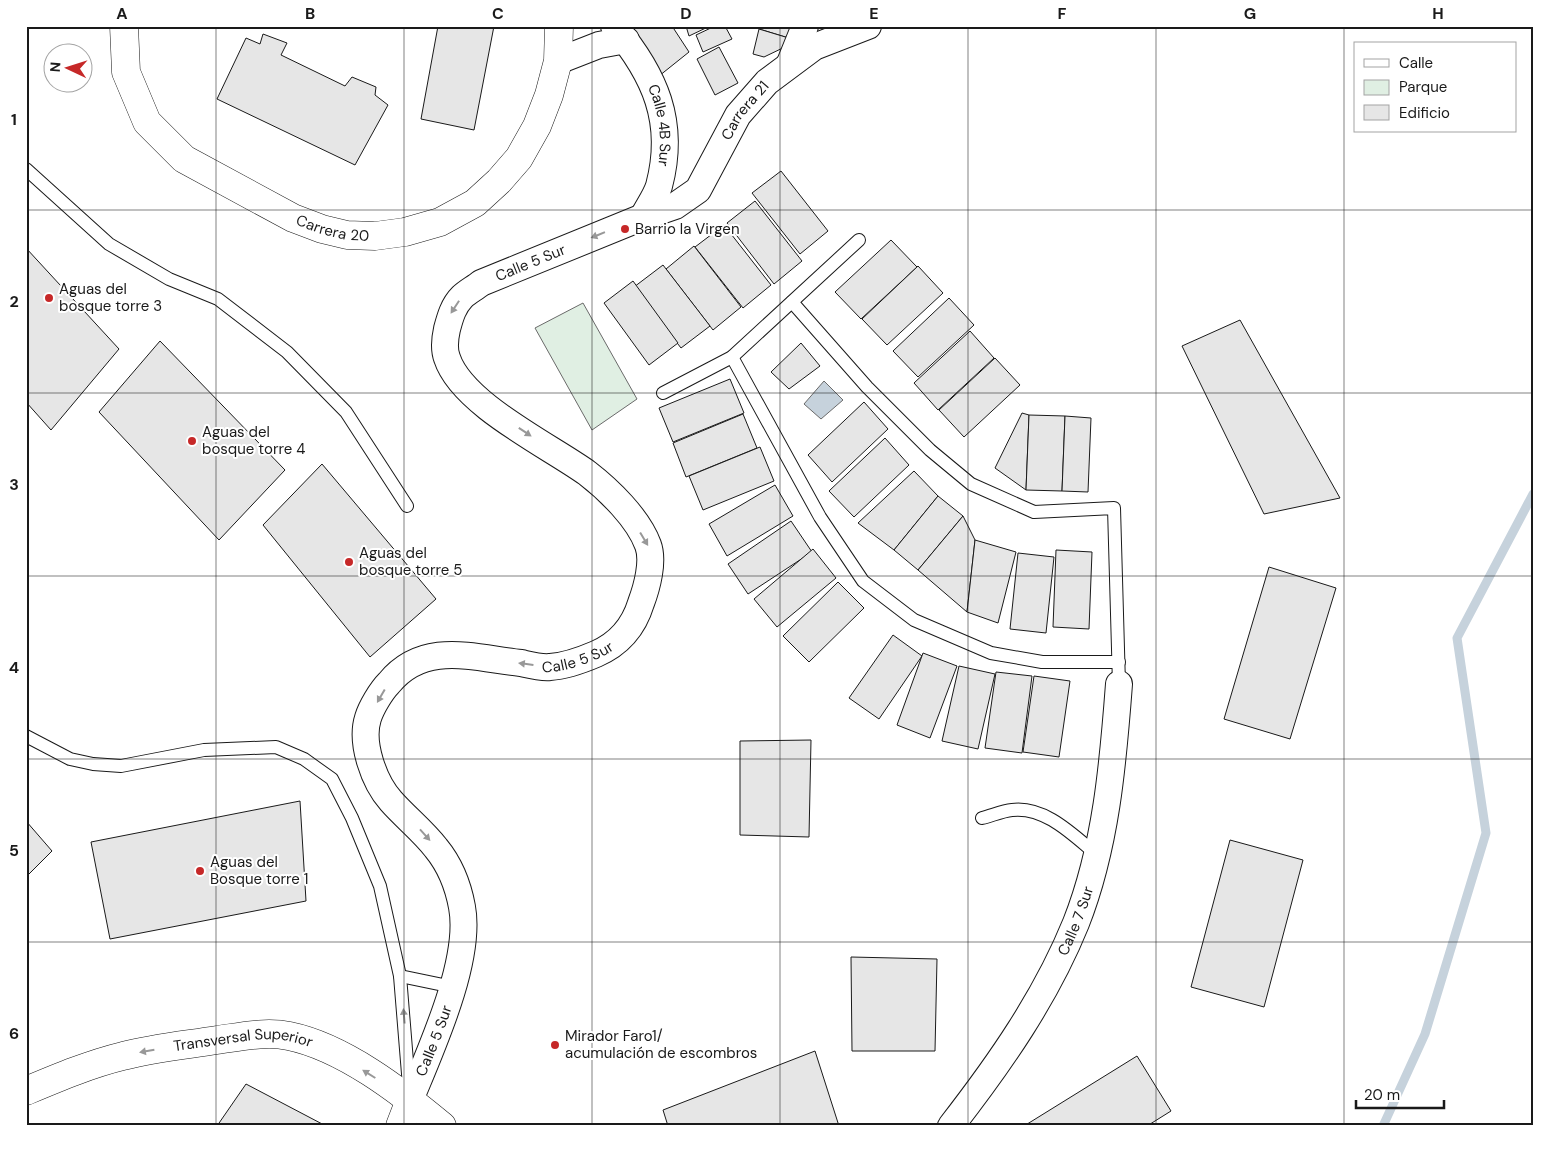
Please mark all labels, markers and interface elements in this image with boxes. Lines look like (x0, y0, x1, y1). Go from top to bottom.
text: A (116, 3, 128, 24)
text: B (305, 3, 315, 24)
text: C (492, 3, 504, 24)
text: D (680, 3, 692, 24)
text: E (869, 3, 879, 24)
text: F (1058, 3, 1067, 24)
text: G (1244, 3, 1256, 24)
text: H (1432, 3, 1444, 24)
north arrow (42, 42, 92, 92)
legend (1354, 42, 1516, 132)
text: Calle (1399, 53, 1433, 73)
text: N (46, 61, 64, 73)
street label: Carrera 21 (716, 77, 773, 144)
text: Parque (1399, 77, 1447, 97)
street label: Calle 4B Sur (643, 81, 675, 168)
text: Edificio (1399, 103, 1450, 123)
text: 1 (11, 109, 17, 130)
street label: Carrera 20 (293, 210, 369, 246)
place label: Barrio la Virgen (635, 219, 740, 239)
marker: Barrio la Virgen (619, 223, 631, 235)
one-way arrow (590, 231, 605, 239)
street label: Calle 5 Sur (492, 239, 569, 286)
place label: Aguas del bosque torre 3 (59, 279, 162, 316)
text: 2 (9, 291, 19, 312)
marker: Aguas del bosque torre 3 (43, 292, 55, 304)
one-way arrow (450, 301, 460, 314)
place label: Aguas del bosque torre 4 (202, 422, 305, 459)
one-way arrow (518, 427, 531, 437)
marker: Aguas del bosque torre 4 (186, 435, 198, 447)
text: 3 (9, 474, 19, 495)
one-way arrow (640, 532, 649, 545)
place label: Aguas del bosque torre 5 (359, 543, 462, 580)
marker: Aguas del bosque torre 5 (343, 556, 355, 568)
street label: Calle 5 Sur (542, 637, 618, 677)
text: 4 (9, 657, 19, 678)
one-way arrow (517, 660, 533, 668)
one-way arrow (376, 689, 385, 703)
one-way arrow (419, 828, 431, 840)
text: 5 (9, 840, 19, 861)
place label: Aguas del Bosque torre 1 (210, 852, 309, 889)
marker: Aguas del Bosque torre 1 (194, 865, 206, 877)
street label: Calle 7 Sur (1053, 883, 1098, 959)
street label: Calle 5 Sur (411, 1002, 457, 1079)
one-way arrow (399, 1008, 407, 1024)
text: 6 (9, 1023, 19, 1044)
street label: Transversal Superior (172, 1024, 316, 1056)
place label: Mirador Faro1/ acumulación de escombros (565, 1026, 757, 1063)
marker: Mirador Faro1/ acumulación de escombros (549, 1039, 561, 1051)
one-way arrow (138, 1048, 154, 1056)
one-way arrow (363, 1069, 376, 1078)
scale bar (1356, 1077, 1444, 1109)
text: 20 m (1364, 1085, 1400, 1105)

